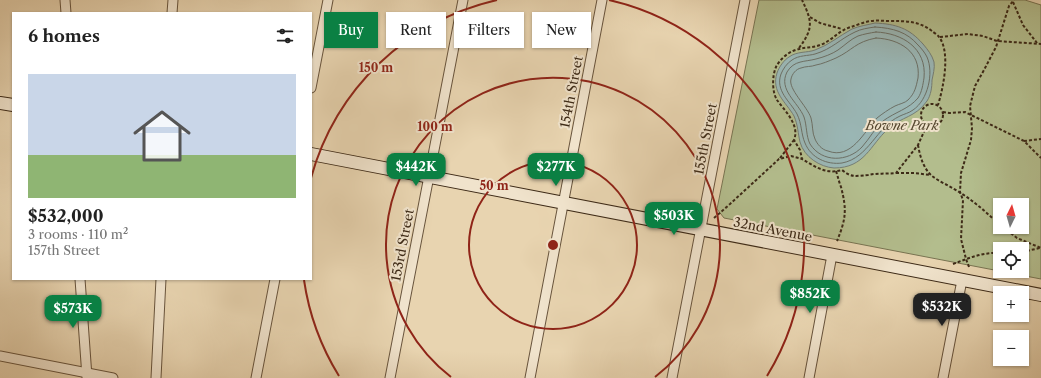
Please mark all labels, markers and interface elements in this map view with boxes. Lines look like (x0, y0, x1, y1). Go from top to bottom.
chip: Buy (324, 12, 378, 48)
chip: Rent (386, 12, 446, 48)
chip: Filters (454, 12, 524, 48)
chip: New (532, 12, 591, 48)
icon: filters (274, 25, 296, 47)
text: 6 homes (28, 26, 100, 46)
street label: 154th Street (556, 54, 586, 129)
text: 150 m (359, 60, 393, 75)
icon: home (126, 100, 198, 172)
street label: 155th Street (690, 101, 720, 176)
park label: Bowne Park (865, 117, 939, 133)
text: 100 m (417, 119, 453, 134)
pin: $442K (388, 153, 444, 187)
pin: $277K (528, 153, 584, 187)
text: $442K (396, 158, 436, 174)
text: $277K (537, 158, 575, 174)
text: 50 m (479, 178, 509, 193)
north arrow (993, 198, 1029, 234)
map controls (993, 198, 1029, 366)
pin: $503K (646, 202, 702, 236)
text: $532,000 (28, 206, 103, 226)
street label: 153rd Street (387, 207, 417, 282)
text: $503K (654, 207, 694, 223)
street label: 32nd Avenue (732, 214, 814, 244)
text: 3 rooms · 110 m² (28, 226, 128, 242)
centre of rings (546, 238, 560, 252)
text: 157th Street (28, 242, 100, 258)
button: locate (993, 242, 1029, 278)
pin: $852K (782, 280, 838, 314)
text: $852K (790, 285, 830, 301)
button: + (993, 286, 1029, 322)
pin: $532K (914, 293, 970, 327)
pin: $573K (45, 295, 101, 329)
text: $532K (922, 298, 962, 314)
text: $573K (54, 300, 92, 316)
button: − (993, 330, 1029, 366)

